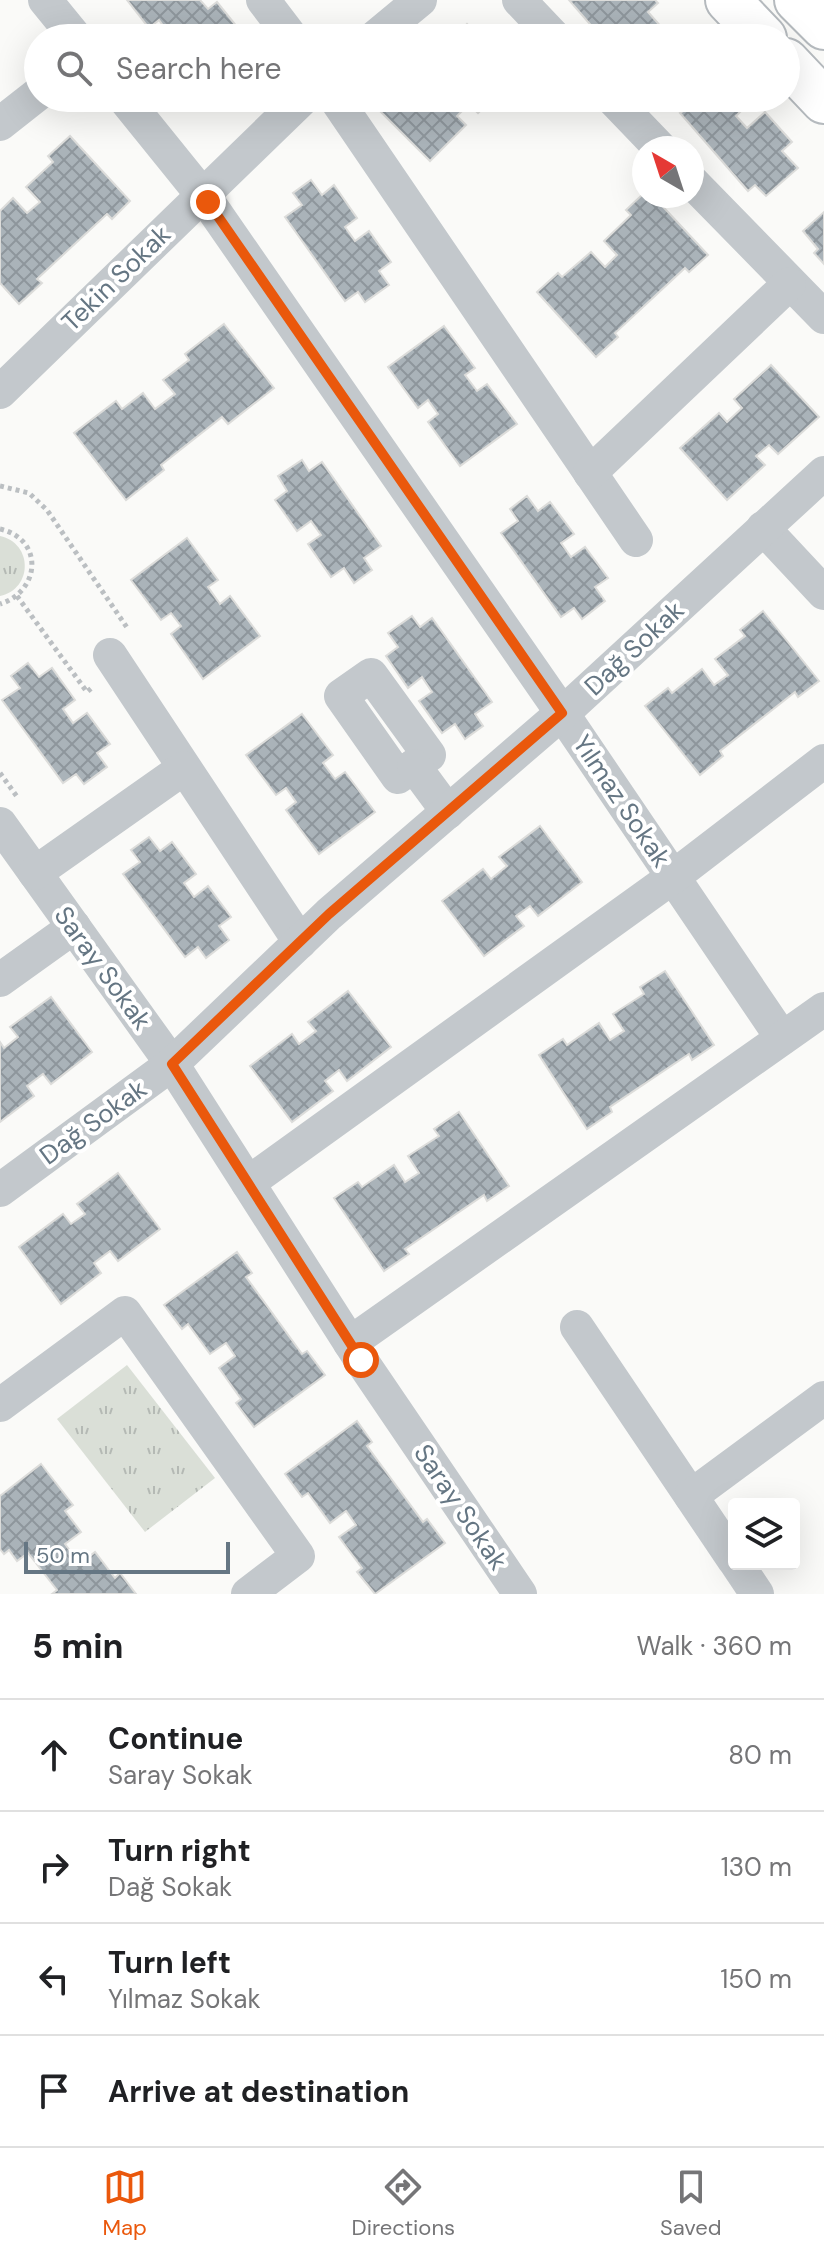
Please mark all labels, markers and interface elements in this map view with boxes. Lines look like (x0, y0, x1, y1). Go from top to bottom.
search box (24, 24, 800, 112)
icon: search (52, 46, 96, 90)
text: Search here (116, 49, 282, 88)
north arrow (632, 136, 704, 208)
route end (190, 184, 226, 220)
street label: Tekin Sokak (54, 218, 178, 338)
street label: Dağ Sokak (577, 593, 691, 703)
street label: Yılmaz Sokak (565, 728, 679, 874)
street label: Saray Sokak (47, 899, 159, 1037)
street label: Dağ Sokak (33, 1072, 153, 1172)
route start (343, 1342, 379, 1378)
street label: Saray Sokak (406, 1438, 516, 1576)
map controls (728, 1498, 800, 1570)
button: layers (728, 1498, 800, 1570)
scale bar (24, 1538, 230, 1574)
text: 50 m (36, 1541, 90, 1570)
text: 5 min (32, 1624, 123, 1669)
text: Walk · 360 m (637, 1629, 792, 1663)
text: Continue (108, 1719, 243, 1758)
icon: ahead (32, 1733, 76, 1777)
text: 80 m (728, 1738, 792, 1772)
text: Saray Sokak (108, 1758, 253, 1792)
text: Turn right (108, 1831, 251, 1870)
icon: right (32, 1845, 76, 1889)
text: 130 m (721, 1850, 792, 1884)
text: Dağ Sokak (108, 1870, 232, 1904)
text: Turn left (108, 1943, 231, 1982)
icon: left (32, 1957, 76, 2001)
text: 150 m (720, 1962, 792, 1996)
text: Yılmaz Sokak (108, 1982, 261, 2016)
icon: arrive (32, 2069, 76, 2113)
text: Arrive at destination (108, 2072, 409, 2111)
tab: Map (102, 2165, 147, 2242)
tab: Directions (352, 2165, 455, 2242)
tab: Saved (660, 2165, 722, 2242)

